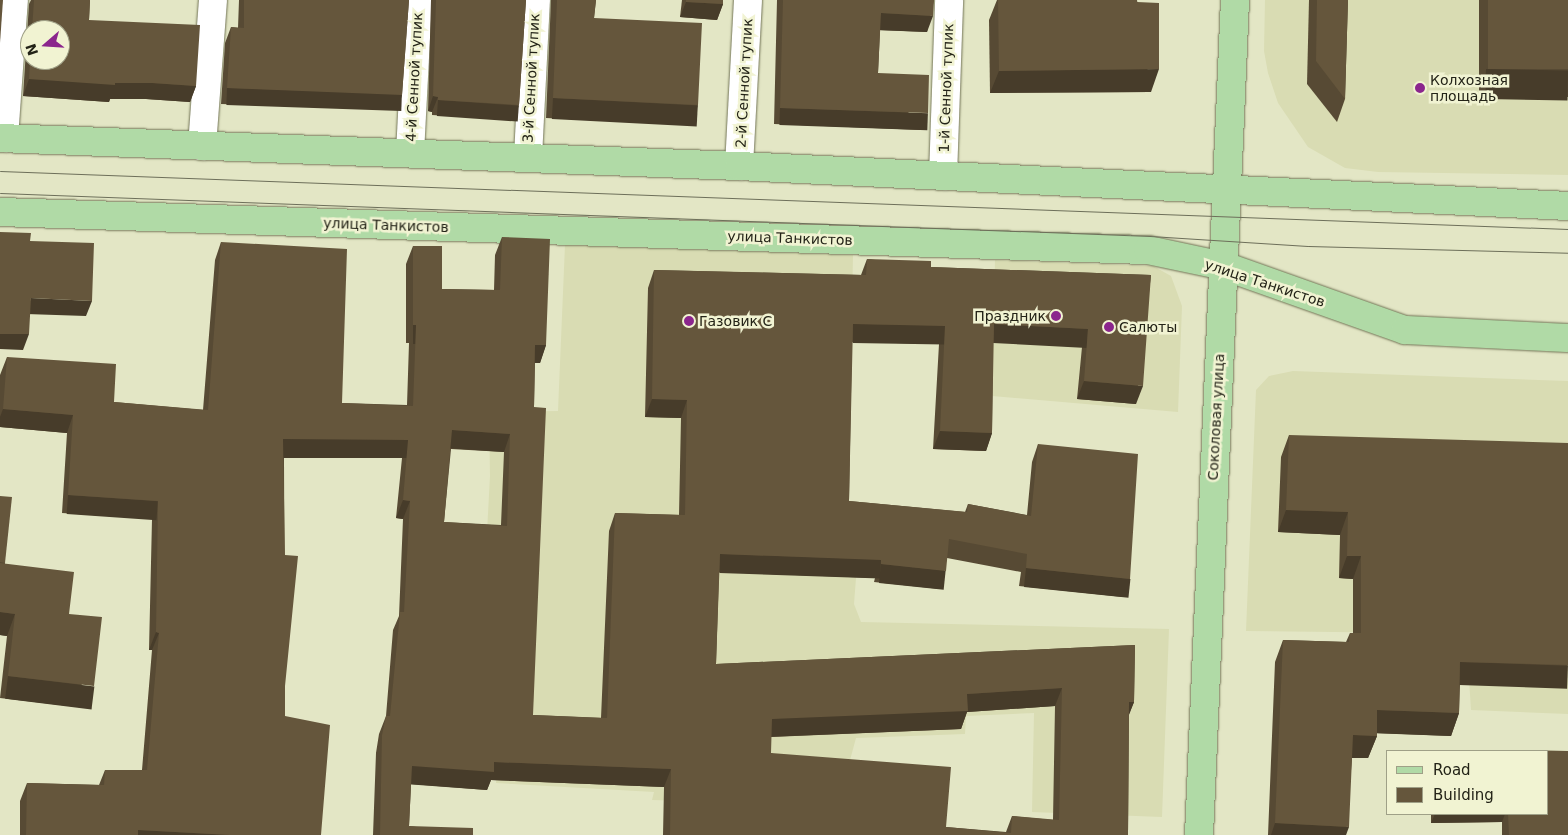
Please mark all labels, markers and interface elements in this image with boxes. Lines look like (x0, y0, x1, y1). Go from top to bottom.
street label: 4-й Сенной тупик (402, 12, 426, 142)
street label: 3-й Сенной тупик (519, 13, 543, 143)
street label: 2-й Сенной тупик (732, 18, 756, 148)
north arrow (20, 20, 70, 70)
street label: 1-й Сенной тупик (935, 23, 957, 153)
text: N (22, 41, 41, 58)
place label: Колхозная площадь (1430, 72, 1508, 104)
marker: Колхозная площадь (1414, 82, 1426, 94)
street label: улица Танкистов (323, 214, 449, 236)
street label: улица Танкистов (727, 227, 853, 249)
street label: улица Танкистов (1203, 256, 1327, 310)
place label: Праздник (974, 308, 1046, 324)
marker: Праздник (1050, 310, 1062, 322)
place label: Газовик С (699, 313, 772, 329)
marker: Газовик С (683, 315, 695, 327)
place label: Салюты (1119, 319, 1177, 335)
marker: Салюты (1103, 321, 1115, 333)
street label: Соколовая улица (1204, 353, 1228, 481)
legend (1386, 750, 1548, 815)
text: Road (1433, 761, 1471, 779)
text: Building (1433, 786, 1494, 804)

